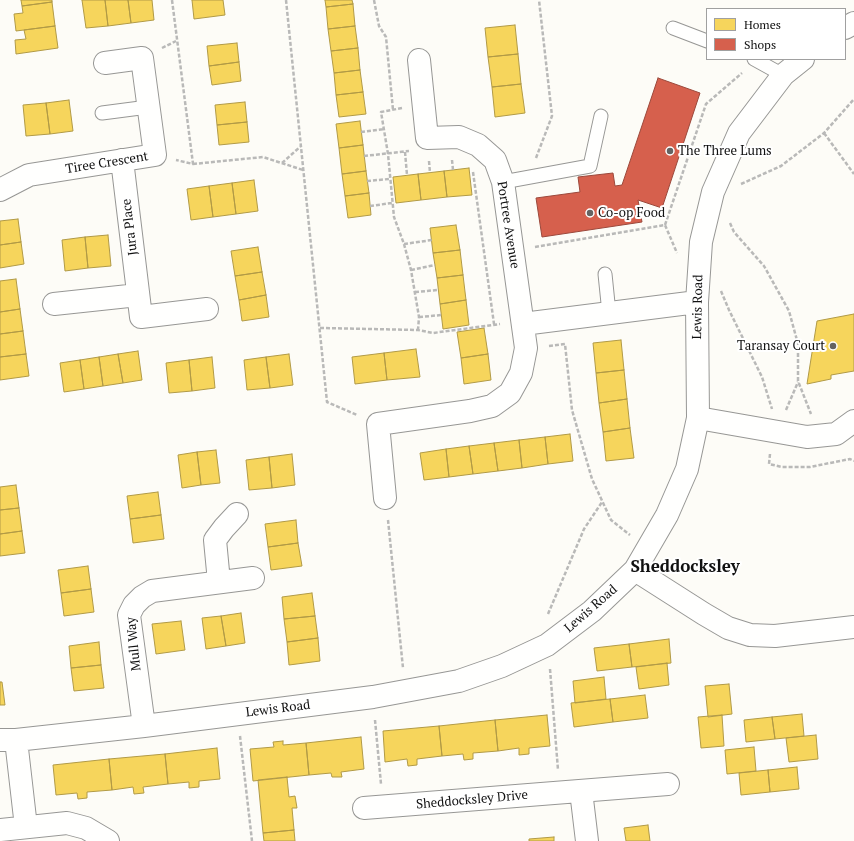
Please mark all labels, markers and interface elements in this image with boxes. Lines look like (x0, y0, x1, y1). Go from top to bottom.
legend (706, 8, 846, 60)
text: Homes (744, 17, 781, 32)
text: Shops (744, 37, 776, 52)
place label: The Three Lums (678, 143, 772, 159)
marker: The Three Lums (665, 146, 675, 156)
street label: Tiree Crescent (64, 149, 150, 177)
street label: Portree Avenue (493, 180, 523, 270)
street label: Jura Place (119, 198, 141, 256)
place label: Co-op Food (598, 205, 665, 221)
marker: Co-op Food (585, 208, 595, 218)
street label: Lewis Road (690, 274, 706, 340)
place label: Taransay Court (737, 338, 825, 354)
marker: Taransay Court (828, 341, 838, 351)
district label: Sheddocksley (630, 557, 740, 577)
street label: Lewis Road (561, 582, 621, 636)
street label: Mull Way (123, 616, 145, 672)
street label: Lewis Road (245, 697, 311, 721)
street label: Sheddocksley Drive (415, 787, 529, 813)

